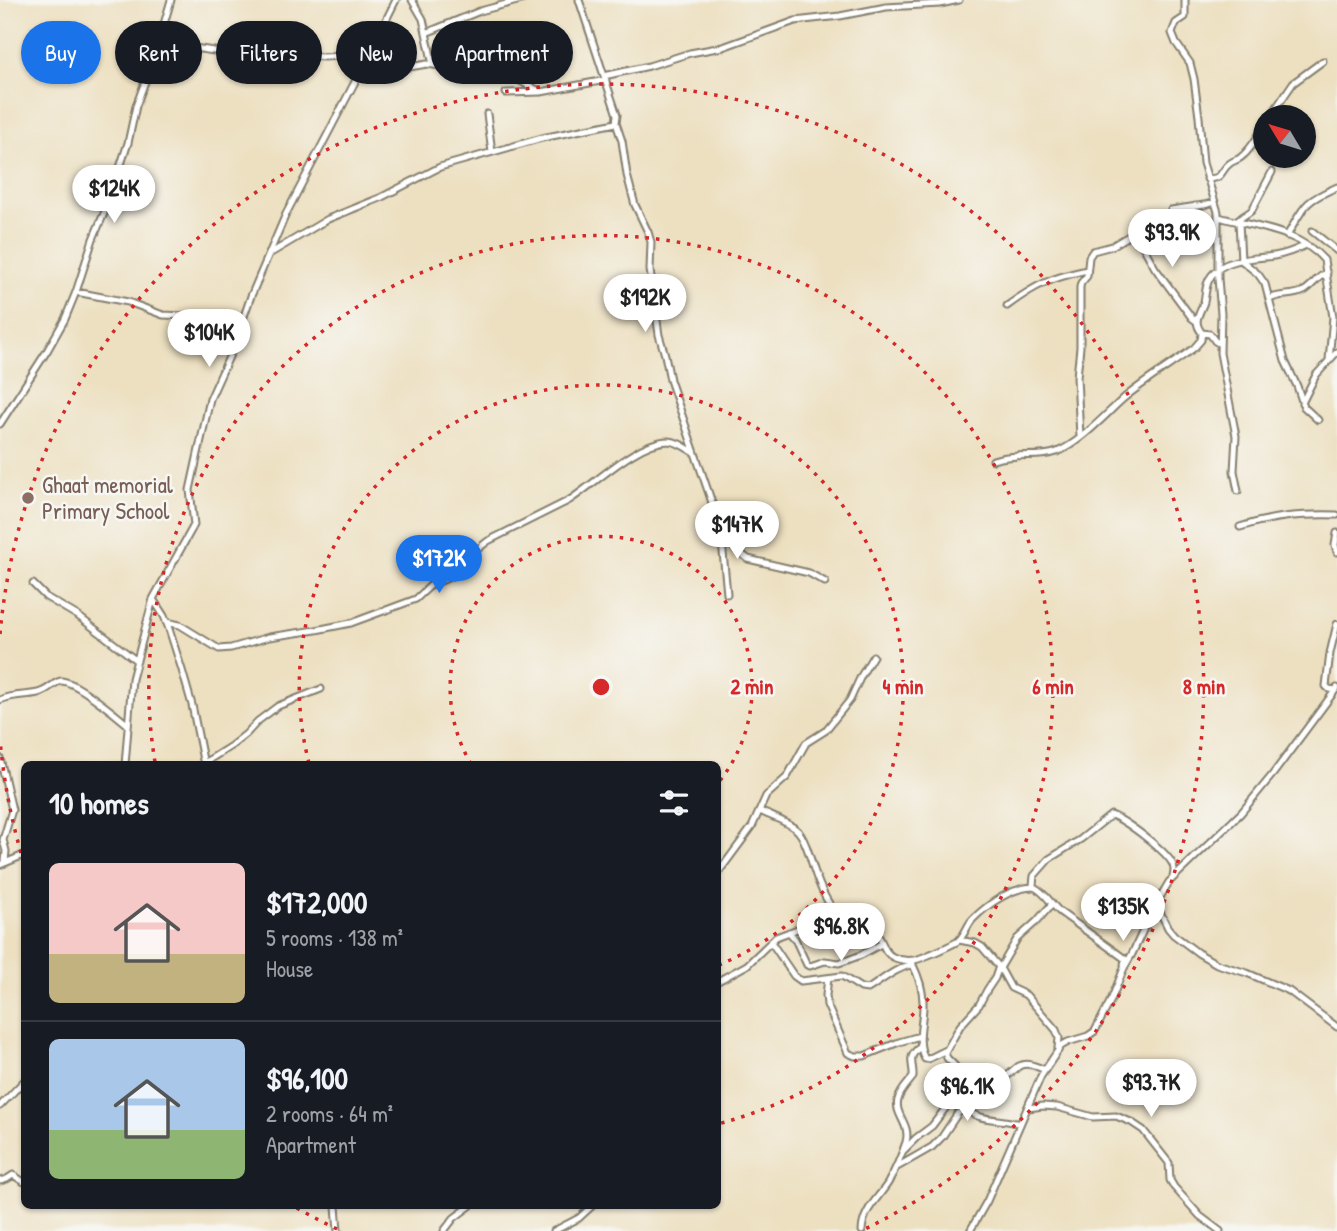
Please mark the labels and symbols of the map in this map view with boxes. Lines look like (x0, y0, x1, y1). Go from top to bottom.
north arrow (1253, 105, 1316, 168)
pin: $124K (65, 166, 163, 225)
pin: $93.9K (1115, 210, 1229, 269)
pin: $192K (596, 274, 694, 334)
pin: $104K (160, 310, 258, 369)
place label: Ghaat memorial Primary School (42, 469, 174, 526)
marker: Ghaat memorial Primary School (20, 490, 36, 506)
pin: $147K (688, 502, 786, 561)
pin: $172K (390, 536, 488, 595)
text: 2 min (730, 672, 774, 701)
text: 4 min (882, 672, 924, 701)
text: 6 min (1032, 672, 1074, 701)
text: 8 min (1183, 672, 1225, 701)
centre of rings (589, 675, 613, 699)
pin: $135K (1074, 884, 1172, 943)
pin: $96.8K (784, 904, 898, 963)
pin: $93.7K (1094, 1060, 1208, 1119)
pin: $96.1K (910, 1064, 1024, 1123)

